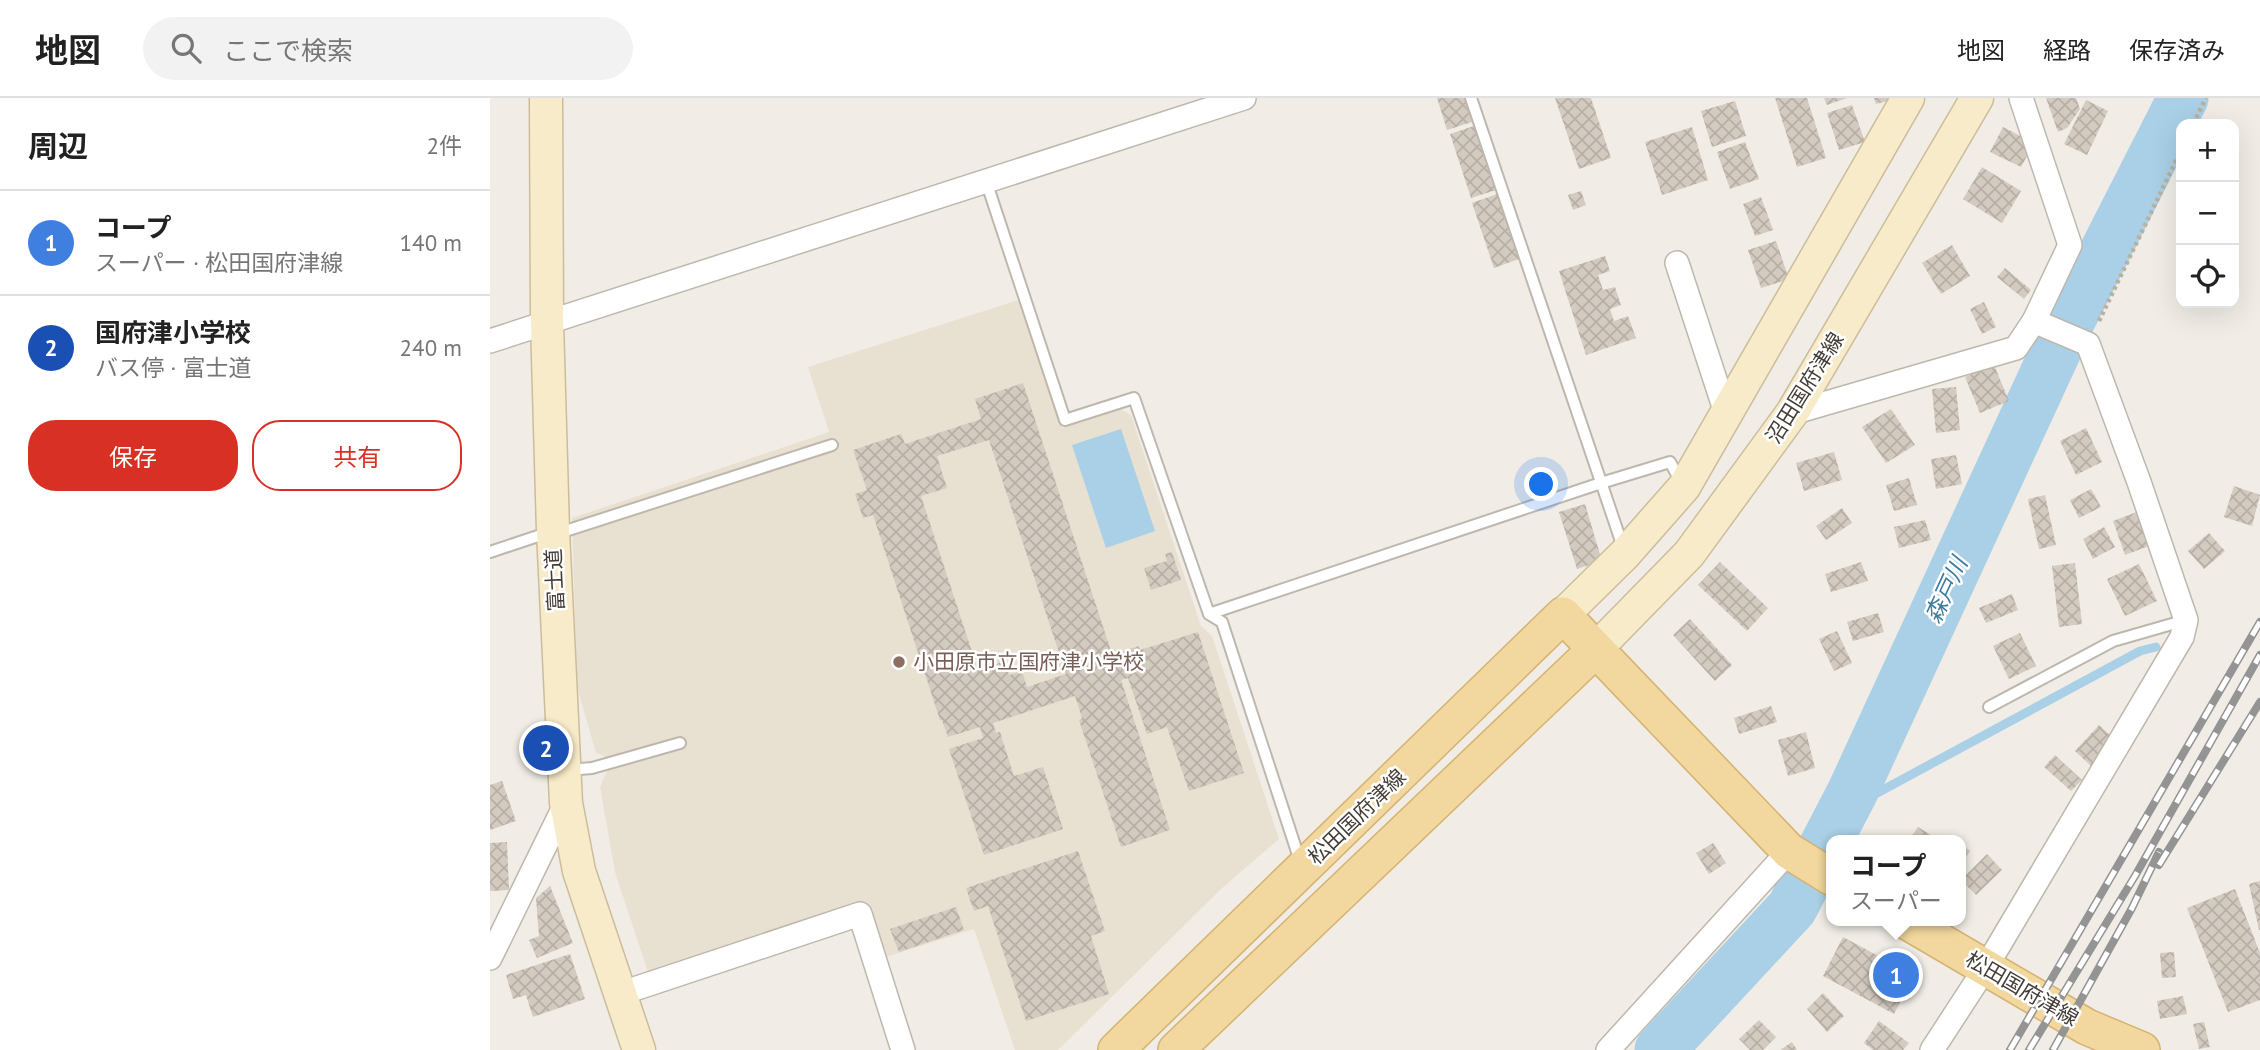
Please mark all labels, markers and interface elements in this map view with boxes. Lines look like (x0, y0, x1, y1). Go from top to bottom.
search box (143, 17, 633, 80)
text: 地図 (35, 28, 101, 71)
icon: search (167, 29, 205, 67)
text: ここで検索 (223, 34, 353, 67)
text: 地図 (1957, 35, 2005, 66)
text: 経路 (2043, 35, 2091, 66)
text: 保存済み (2129, 35, 2225, 66)
map controls (2176, 119, 2239, 308)
button: + (2176, 119, 2239, 182)
text: 周辺 (28, 126, 88, 165)
text: 2件 (426, 131, 462, 160)
button: − (2176, 182, 2239, 245)
text: コープ (95, 211, 171, 244)
text: 1 (44, 228, 58, 257)
text: 140 m (400, 228, 462, 257)
button: locate (2176, 245, 2239, 308)
text: スーパー · 松田国府津線 (95, 248, 343, 277)
text: 国府津小学校 (95, 316, 251, 349)
street label: 沼田国府津線 (1760, 327, 1849, 448)
text: 2 (44, 333, 58, 362)
text: 240 m (400, 333, 462, 362)
text: バス停 · 富士道 (95, 353, 251, 382)
button: 保存 (28, 420, 238, 491)
button: 共有 (252, 420, 462, 491)
your location (1524, 467, 1558, 501)
street label: 富士道 (539, 548, 570, 612)
water label: 森戸川 (1918, 550, 1975, 627)
place label: 小田原市立国府津小学校 (913, 648, 1144, 675)
marker: 小田原市立国府津小学校 (891, 654, 907, 670)
pin: 2 (523, 722, 569, 774)
street label: 松田国府津線 (1302, 763, 1411, 870)
popup (1826, 835, 1966, 926)
text: コープ (1850, 849, 1927, 882)
text: スーパー (1850, 886, 1942, 915)
street label: 松田国府津線 (1961, 945, 2084, 1032)
pin: 1 (1873, 949, 1919, 1001)

